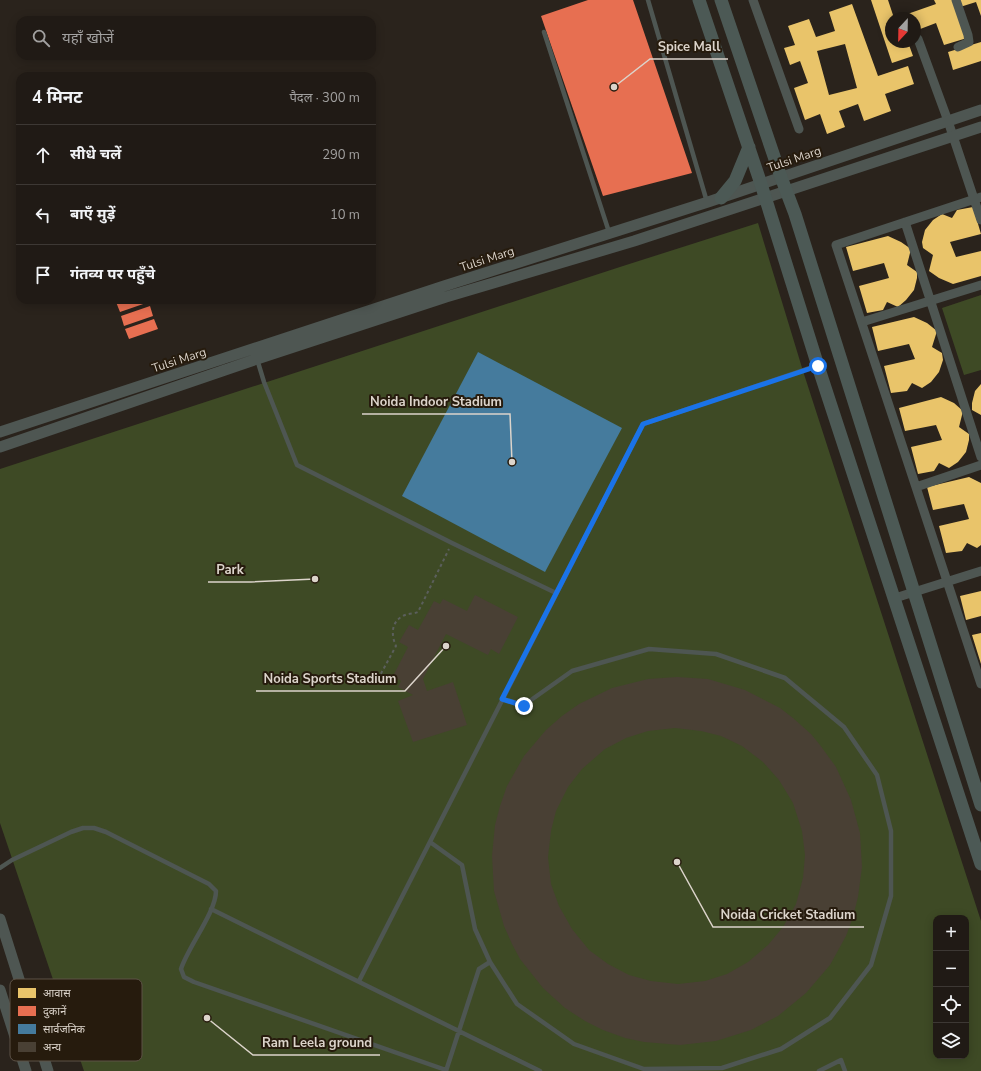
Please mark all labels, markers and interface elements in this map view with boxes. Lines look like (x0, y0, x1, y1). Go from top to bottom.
north arrow (885, 12, 921, 48)
search box (16, 16, 376, 60)
icon: search (30, 27, 52, 49)
text: यहाँ खोजें (62, 28, 114, 48)
callout: Spice Mall (650, 34, 728, 59)
text: Spice Mall (658, 38, 721, 56)
text: 4 मिनट (32, 86, 82, 109)
text: पैदल · 300 m (289, 89, 360, 107)
street label: Tulsi Marg (765, 142, 823, 176)
icon: ahead (32, 144, 54, 166)
text: सीधे चलें (70, 144, 121, 164)
text: 290 m (322, 146, 360, 164)
icon: left (32, 204, 54, 226)
text: बाएँ मुड़ें (70, 204, 115, 224)
text: 10 m (330, 206, 360, 224)
street label: Tulsi Marg (458, 243, 516, 275)
icon: arrive (32, 264, 54, 286)
text: गंतव्य पर पहुँचे (70, 264, 155, 284)
street label: Tulsi Marg (150, 344, 208, 376)
route start (809, 357, 827, 375)
callout: Noida Indoor Stadium (362, 389, 510, 414)
text: Noida Indoor Stadium (370, 393, 502, 411)
callout: Park (208, 557, 251, 582)
text: Park (216, 561, 245, 579)
callout: Noida Sports Stadium (256, 666, 405, 691)
text: Noida Sports Stadium (263, 670, 397, 688)
route end (515, 697, 533, 715)
callout: Noida Cricket Stadium (713, 902, 864, 927)
text: Noida Cricket Stadium (721, 906, 855, 924)
map controls (933, 915, 969, 1059)
button: + (933, 915, 969, 951)
button: − (933, 951, 969, 987)
legend (10, 979, 142, 1061)
text: आवास (43, 986, 71, 1001)
button: locate (933, 987, 969, 1023)
text: दुकानें (43, 1004, 67, 1019)
text: सार्वजनिक (43, 1022, 86, 1037)
button: layers (933, 1023, 969, 1059)
callout: Ram Leela ground (253, 1030, 380, 1055)
text: Ram Leela ground (262, 1034, 372, 1052)
text: अन्य (43, 1040, 62, 1055)

